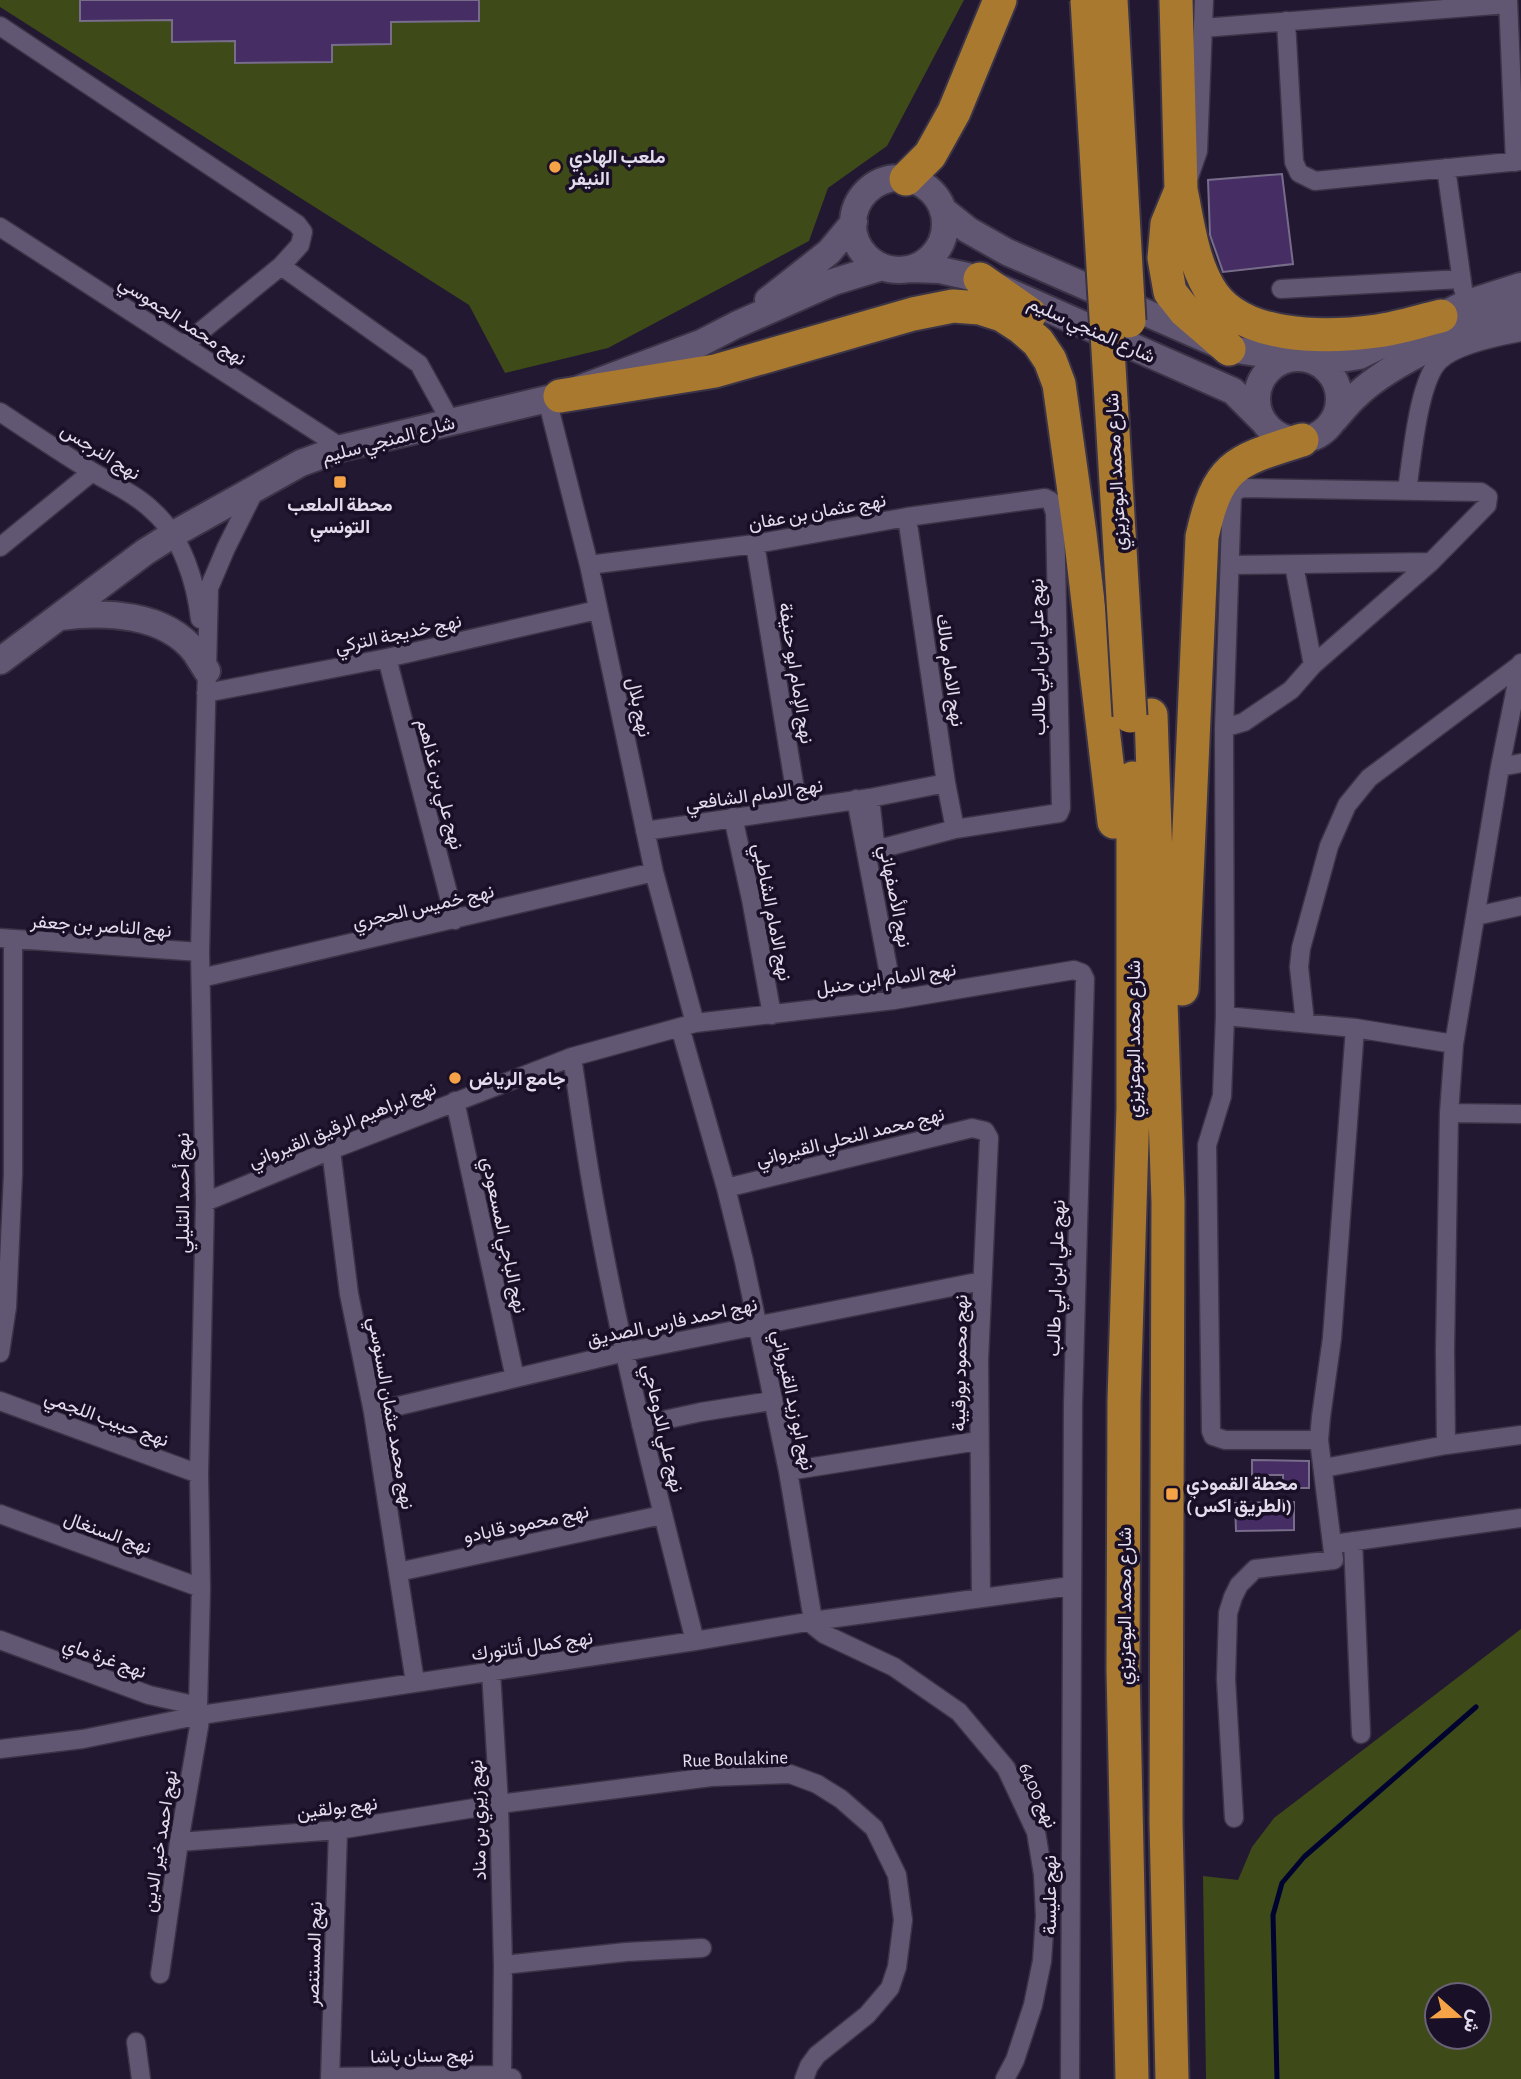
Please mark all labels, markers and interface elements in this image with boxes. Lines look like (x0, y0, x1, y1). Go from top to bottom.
place label: ملعب الهادي النيفر (568, 148, 665, 191)
marker: ملعب الهادي النيفر (547, 159, 563, 175)
street label: نهج محمد الجموسي (112, 273, 249, 374)
street label: شارع المنجي سليم (1023, 294, 1158, 371)
street label: شارع محمد البوعزيزي (1103, 392, 1135, 551)
street label: شارع المنجي سليم (320, 414, 458, 472)
street label: نهج النرجس (56, 421, 143, 487)
marker: محطة الملعب التونسي (332, 474, 348, 490)
street label: نهج عثمان بن عفان (747, 491, 888, 537)
place label: محطة الملعب التونسي (287, 496, 393, 543)
street label: نهج علي ابن ابي طالب (1028, 578, 1054, 736)
street label: نهج الإمام ابو حنيفة (772, 601, 816, 746)
street label: نهج خديجة التركي (333, 612, 464, 662)
street label: نهج الامام مالك (929, 613, 967, 728)
street label: نهج بلال (620, 676, 654, 739)
street label: نهج علي بن غذاهم (408, 717, 466, 853)
street label: نهج الامام الشافعي (684, 776, 825, 819)
street label: نهج الامام الشاطبي (744, 842, 794, 984)
street label: نهج الأصفهاني (870, 843, 916, 950)
street label: نهج خميس الحجري (351, 882, 497, 938)
street label: نهج الناصر بن جعفر (28, 912, 172, 944)
street label: نهج الامام ابن حنبل (815, 960, 958, 1002)
street label: شارع محمد البوعزيزي (1125, 960, 1149, 1118)
marker: جامع الرياض (447, 1070, 463, 1086)
place label: جامع الرياض (469, 1070, 566, 1092)
street label: نهج ابراهيم الرقيق القيرواني (246, 1079, 441, 1176)
street label: نهج محمد النحلي القيرواني (754, 1105, 948, 1175)
street label: نهج أحمد التليلي (172, 1133, 198, 1253)
street label: نهج الباجي المسعودي (473, 1155, 529, 1316)
street label: نهج علي ابن ابي طالب (1044, 1199, 1074, 1357)
street label: نهج محمود بورقيبة (950, 1294, 974, 1432)
street label: نهج احمد فارس الصديق (585, 1295, 760, 1353)
street label: نهج محمد عثمان السنوسي (359, 1316, 417, 1512)
street label: نهج ابو زيد القيرواني (763, 1328, 817, 1473)
street label: نهج علي الدوعاجي (634, 1362, 687, 1495)
street label: نهج حبيب اللجمي (40, 1388, 171, 1455)
place label: محطة القمودي ( الطريق اكس) (1186, 1475, 1298, 1518)
marker: محطة القمودي ( الطريق اكس) (1164, 1486, 1180, 1502)
street label: نهج محمود قابادو (462, 1502, 591, 1550)
street label: نهج السنغال (60, 1509, 154, 1561)
street label: شارع محمد البوعزيزي (1116, 1527, 1140, 1685)
street label: نهج كمال أتاتورك (470, 1627, 595, 1667)
street label: نهج غرة ماي (58, 1635, 149, 1687)
street label: Rue Boulakine (682, 1748, 788, 1771)
street label: نهج زيري بن مناد (467, 1759, 495, 1881)
street label: نهج 6400 (1012, 1760, 1060, 1832)
street label: نهج احمد خير الدين (140, 1769, 184, 1914)
street label: نهج بولقين (296, 1794, 379, 1826)
street label: نهج عليسة (1041, 1855, 1063, 1935)
street label: نهج المستنصر (303, 1901, 329, 2008)
north arrow (1423, 1981, 1493, 2051)
text: ش (1459, 2007, 1485, 2035)
street label: نهج سنان باشا (370, 2046, 474, 2070)

